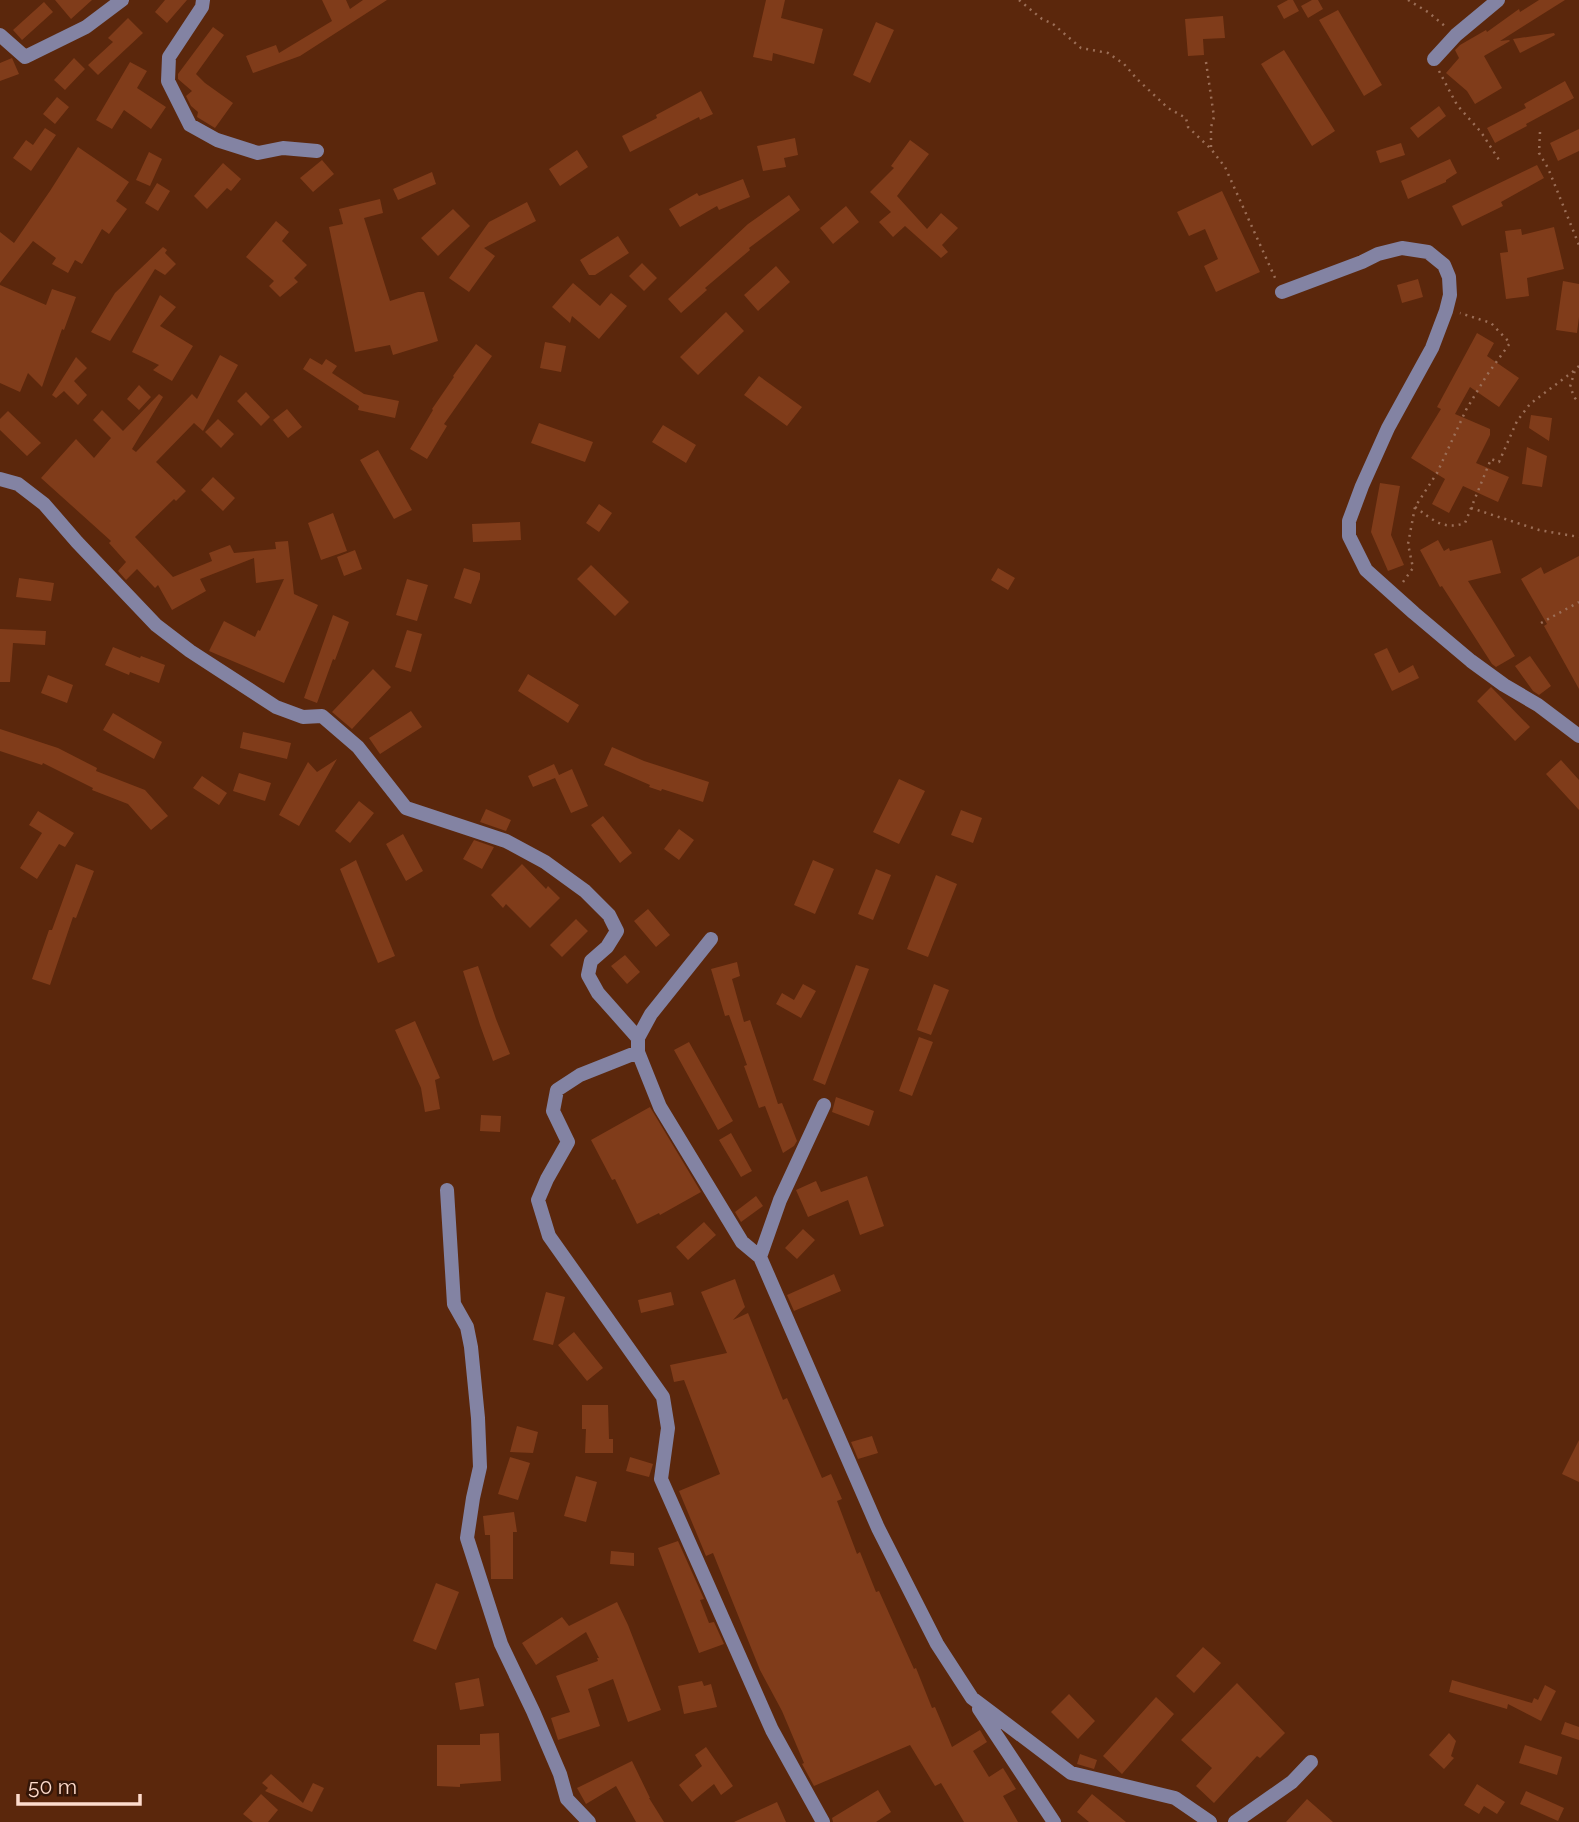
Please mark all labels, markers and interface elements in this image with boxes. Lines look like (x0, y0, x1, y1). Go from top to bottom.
scale bar (18, 1762, 140, 1806)
text: 50 m (28, 1774, 77, 1799)

